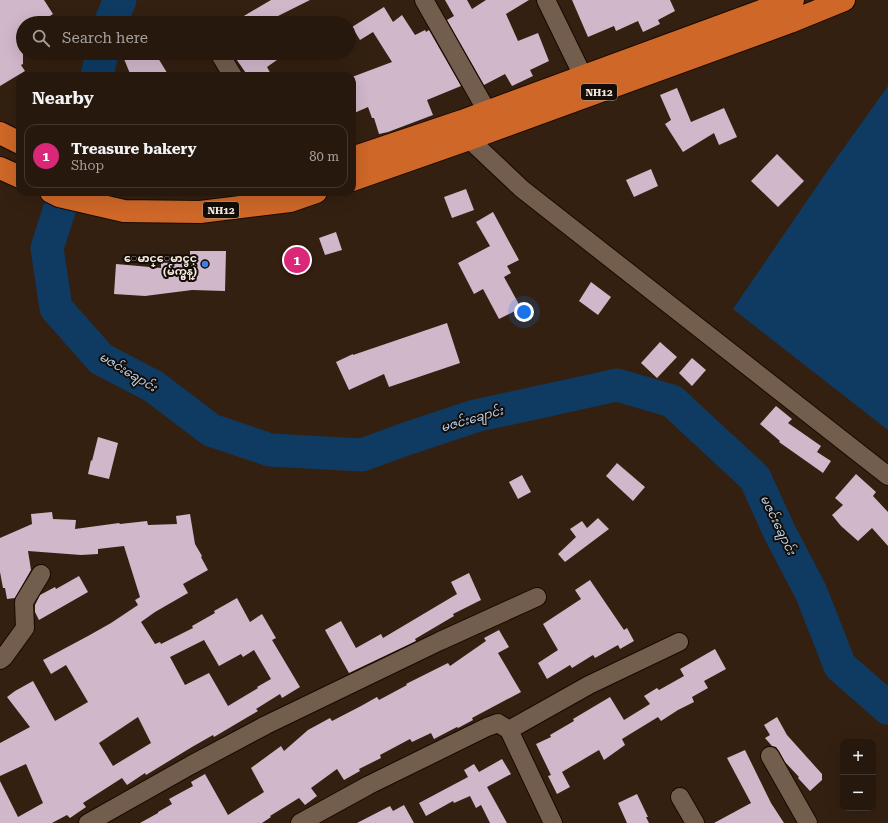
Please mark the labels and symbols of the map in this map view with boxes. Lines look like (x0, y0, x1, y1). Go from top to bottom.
road number: NH12 (581, 84, 617, 100)
road number: NH12 (203, 202, 239, 218)
pin: 1 (284, 245, 310, 275)
place label: ေမာင္ေမာင္ခင္ (မ်က္မွန္) (124, 252, 197, 281)
marker: ေမာင္ေမာင္ခင္ (မ်က္မွန္) (200, 259, 210, 269)
your location (514, 302, 534, 322)
water label: မဇင်းချောင်း (95, 348, 161, 398)
water label: မဇင်းချောင်း (439, 401, 506, 437)
water label: မဇင်းချောင်း (755, 492, 801, 559)

